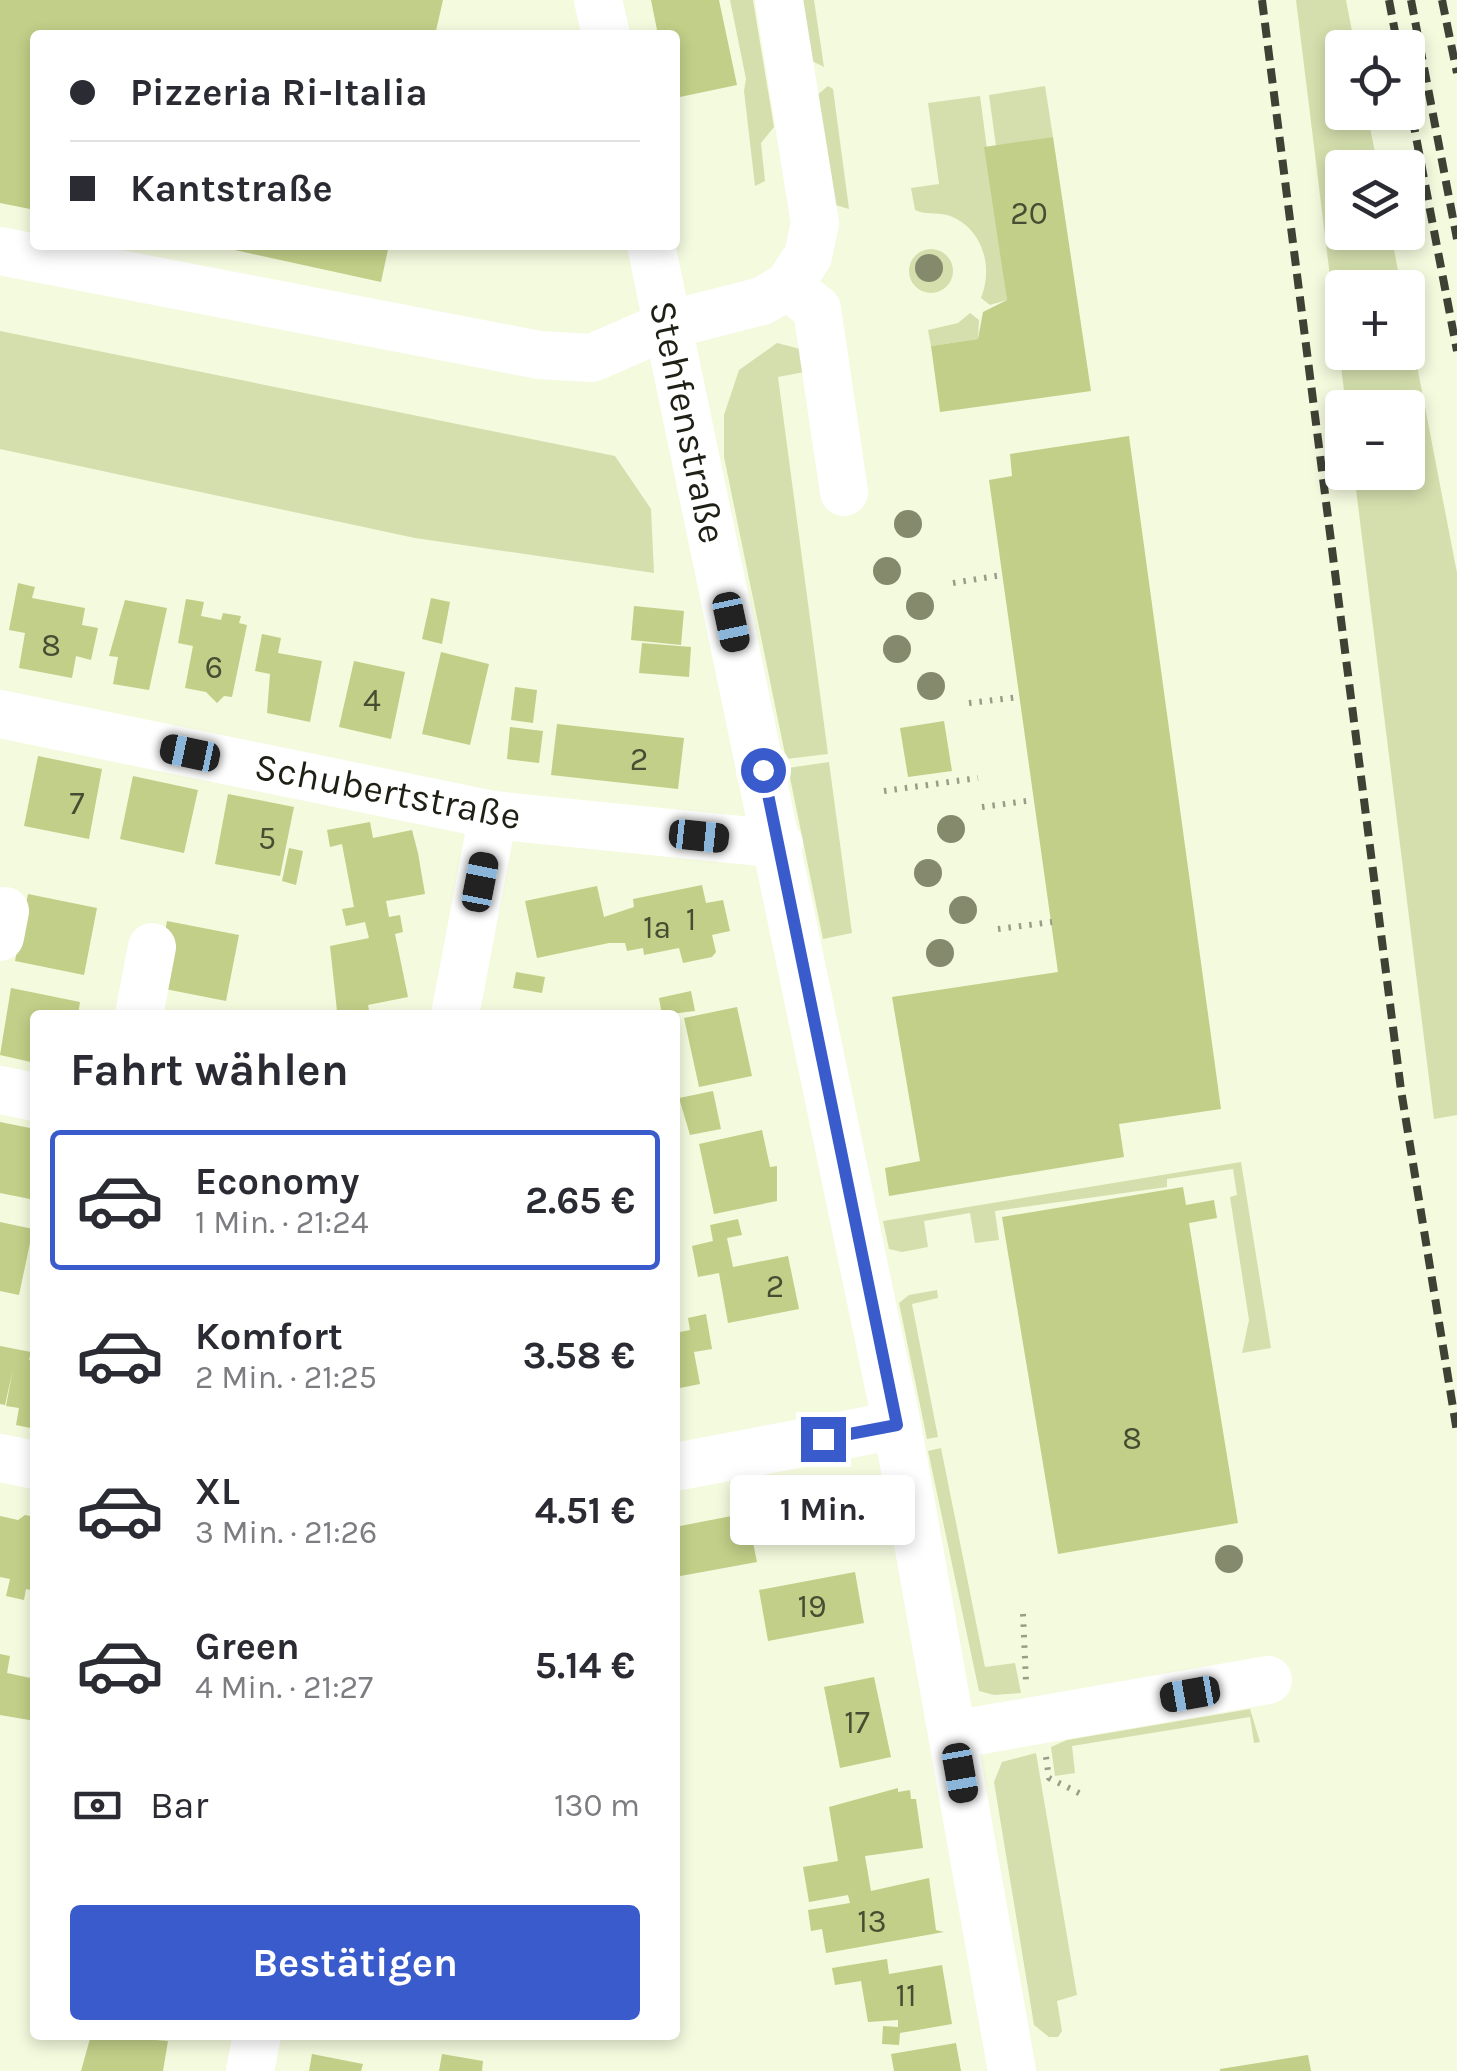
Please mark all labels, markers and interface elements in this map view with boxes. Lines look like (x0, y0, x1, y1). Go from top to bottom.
map controls (1325, 30, 1425, 490)
button: locate (1325, 30, 1425, 130)
text: Pizzeria Ri-Italia (130, 70, 428, 115)
button: layers (1325, 150, 1425, 250)
text: Kantstraße (130, 166, 333, 211)
house number: 20 (1010, 195, 1048, 232)
button: + (1325, 270, 1425, 370)
street label: Stehfenstraße (640, 297, 735, 548)
button: − (1325, 390, 1425, 490)
car (710, 590, 752, 654)
house number: 8 (41, 627, 61, 664)
house number: 6 (205, 649, 223, 686)
house number: 4 (363, 682, 381, 719)
car (158, 732, 222, 774)
house number: 2 (630, 741, 648, 778)
street label: Schubertstraße (251, 744, 525, 839)
route start (741, 748, 786, 793)
house number: 7 (69, 785, 85, 822)
car (668, 818, 730, 854)
house number: 5 (258, 820, 276, 857)
car (460, 850, 500, 914)
house number: 1 (686, 901, 696, 938)
house number: 1a (643, 909, 671, 946)
text: Fahrt wählen (70, 1044, 349, 1096)
icon: car (75, 1155, 165, 1245)
text: Economy (195, 1159, 359, 1204)
text: 2.65 € (525, 1178, 635, 1223)
text: 1 Min. · 21:24 (195, 1204, 369, 1241)
house number: 2 (766, 1268, 784, 1305)
icon: car (75, 1310, 165, 1400)
text: Komfort (195, 1314, 343, 1359)
text: 3.58 € (523, 1333, 635, 1378)
text: 2 Min. · 21:25 (195, 1359, 377, 1396)
route end (801, 1417, 846, 1462)
house number: 8 (1122, 1420, 1142, 1457)
icon: car (75, 1465, 165, 1555)
text: XL (195, 1469, 240, 1514)
callout: 1 Min. (730, 1474, 916, 1544)
text: 4.51 € (535, 1488, 635, 1533)
text: 1 Min. (780, 1491, 865, 1528)
text: 3 Min. · 21:26 (195, 1514, 377, 1551)
house number: 19 (797, 1588, 827, 1625)
icon: car (75, 1620, 165, 1710)
text: Green (195, 1624, 300, 1669)
text: 5.14 € (535, 1643, 635, 1688)
text: 4 Min. · 21:27 (195, 1669, 373, 1706)
car (1158, 1674, 1222, 1714)
house number: 17 (844, 1704, 870, 1741)
car (940, 1741, 980, 1805)
icon: cash (70, 1778, 125, 1833)
text: Bar (150, 1783, 208, 1828)
text: 130 m (554, 1787, 640, 1824)
house number: 13 (857, 1903, 887, 1940)
button: Bestätigen (70, 1905, 640, 2020)
house number: 11 (895, 1977, 917, 2014)

